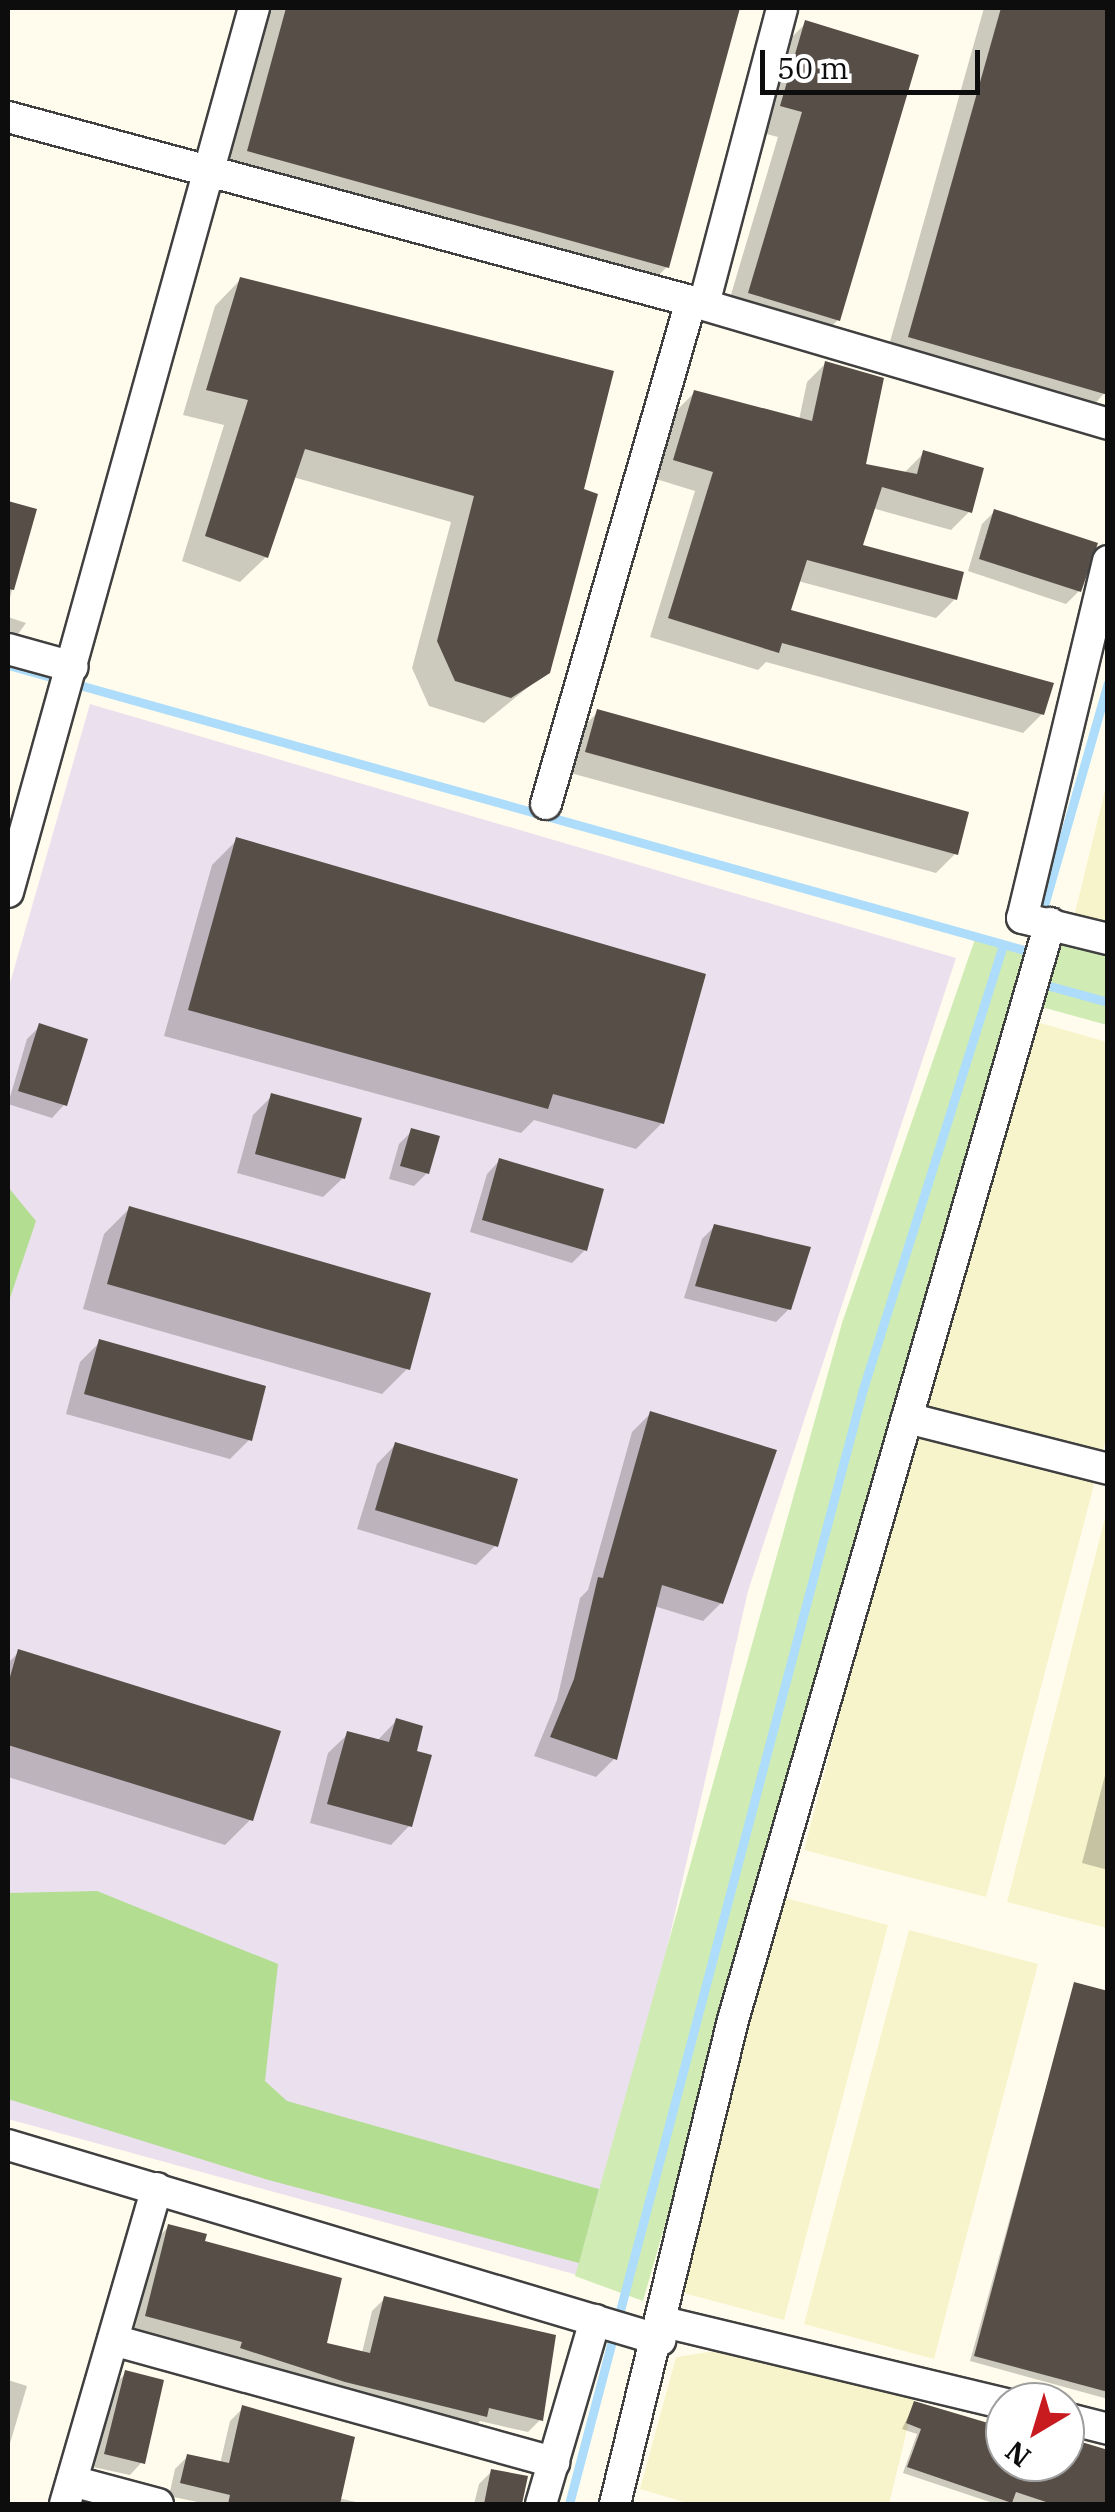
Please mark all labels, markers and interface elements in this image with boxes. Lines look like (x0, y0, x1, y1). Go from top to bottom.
scale bar (765, 30, 985, 92)
text: 50 m (777, 48, 849, 87)
north arrow (985, 2382, 1085, 2482)
text: N (997, 2433, 1038, 2476)

